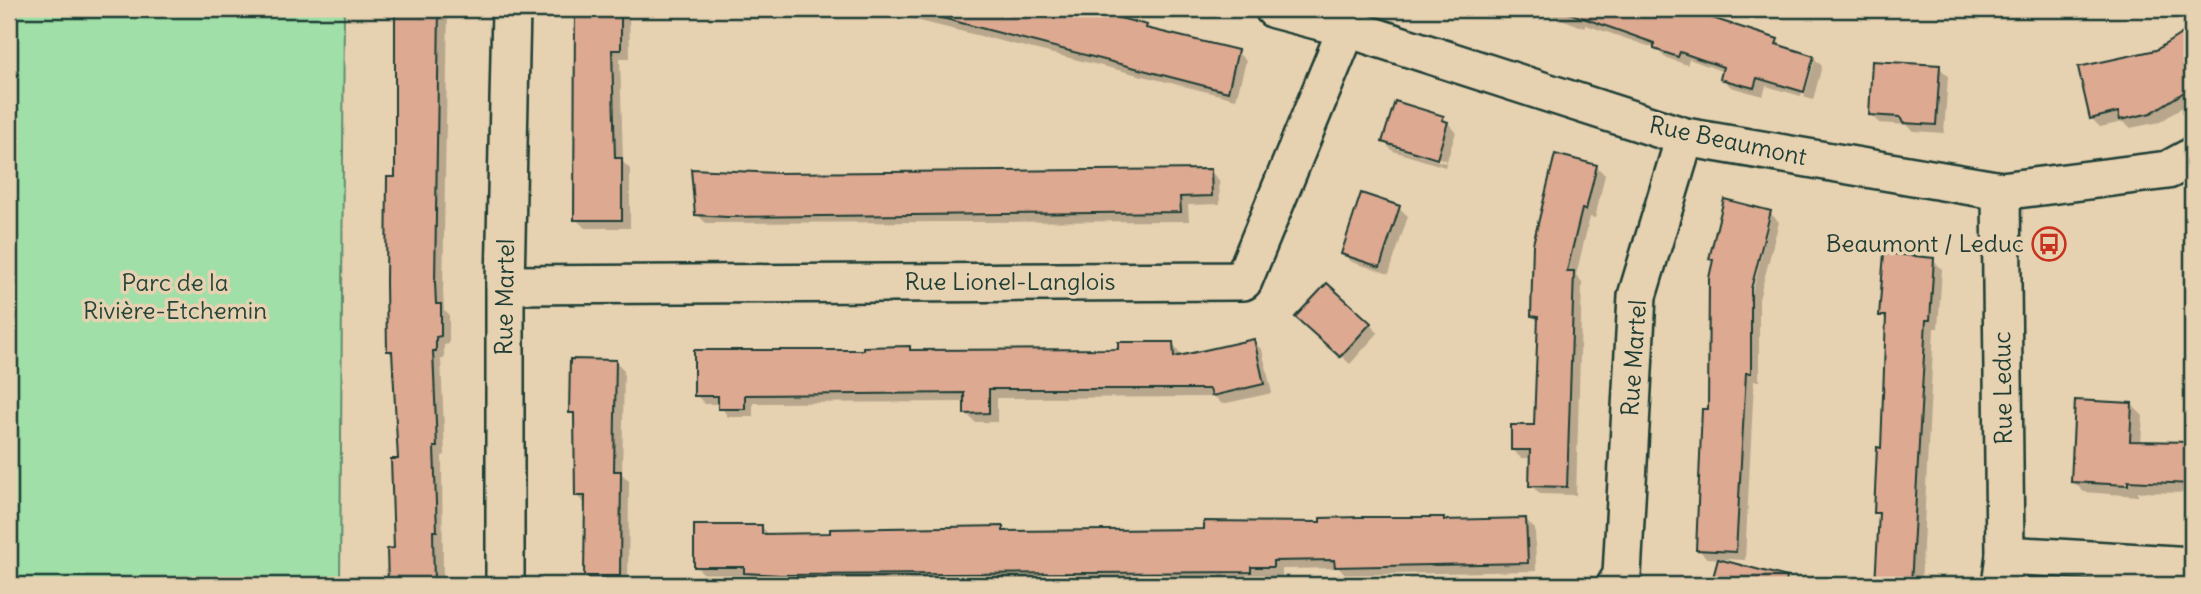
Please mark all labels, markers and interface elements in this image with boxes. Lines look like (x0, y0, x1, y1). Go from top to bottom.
street label: Rue Beaumont (1647, 109, 1810, 171)
bus stop icon: Beaumont / Leduc (2030, 225, 2068, 263)
place label: Beaumont / Leduc (1826, 228, 2024, 258)
street label: Rue Martel (488, 238, 520, 356)
street label: Rue Lionel-Langlois (904, 266, 1116, 296)
park label: Parc de la Rivière-Etchemin (83, 267, 267, 325)
street label: Rue Martel (1614, 299, 1652, 417)
street label: Rue Leduc (1986, 331, 2018, 445)

